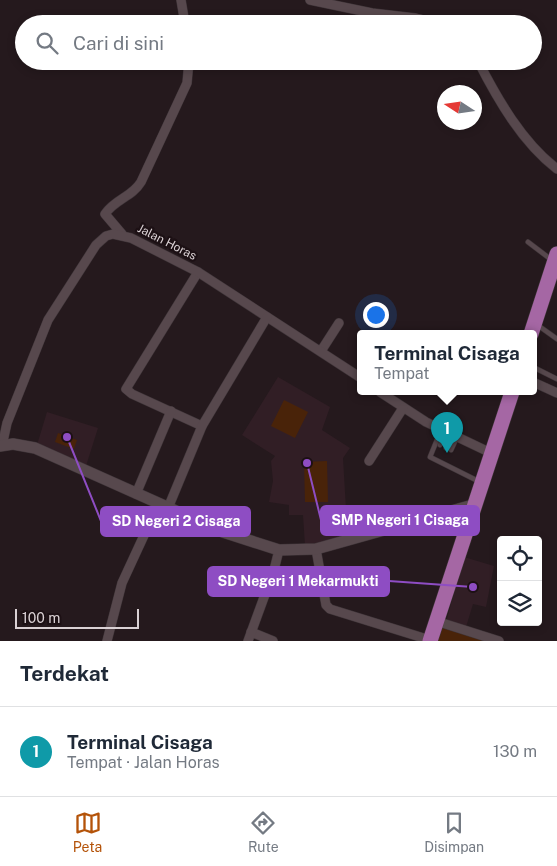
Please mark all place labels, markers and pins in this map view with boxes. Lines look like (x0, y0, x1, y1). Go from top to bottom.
pin: 1 (431, 412, 463, 453)
callout: SMP Negeri 1 Cisaga (321, 506, 479, 535)
callout: SD Negeri 2 Cisaga (101, 507, 250, 536)
callout: SD Negeri 1 Mekarmukti (208, 567, 389, 596)

